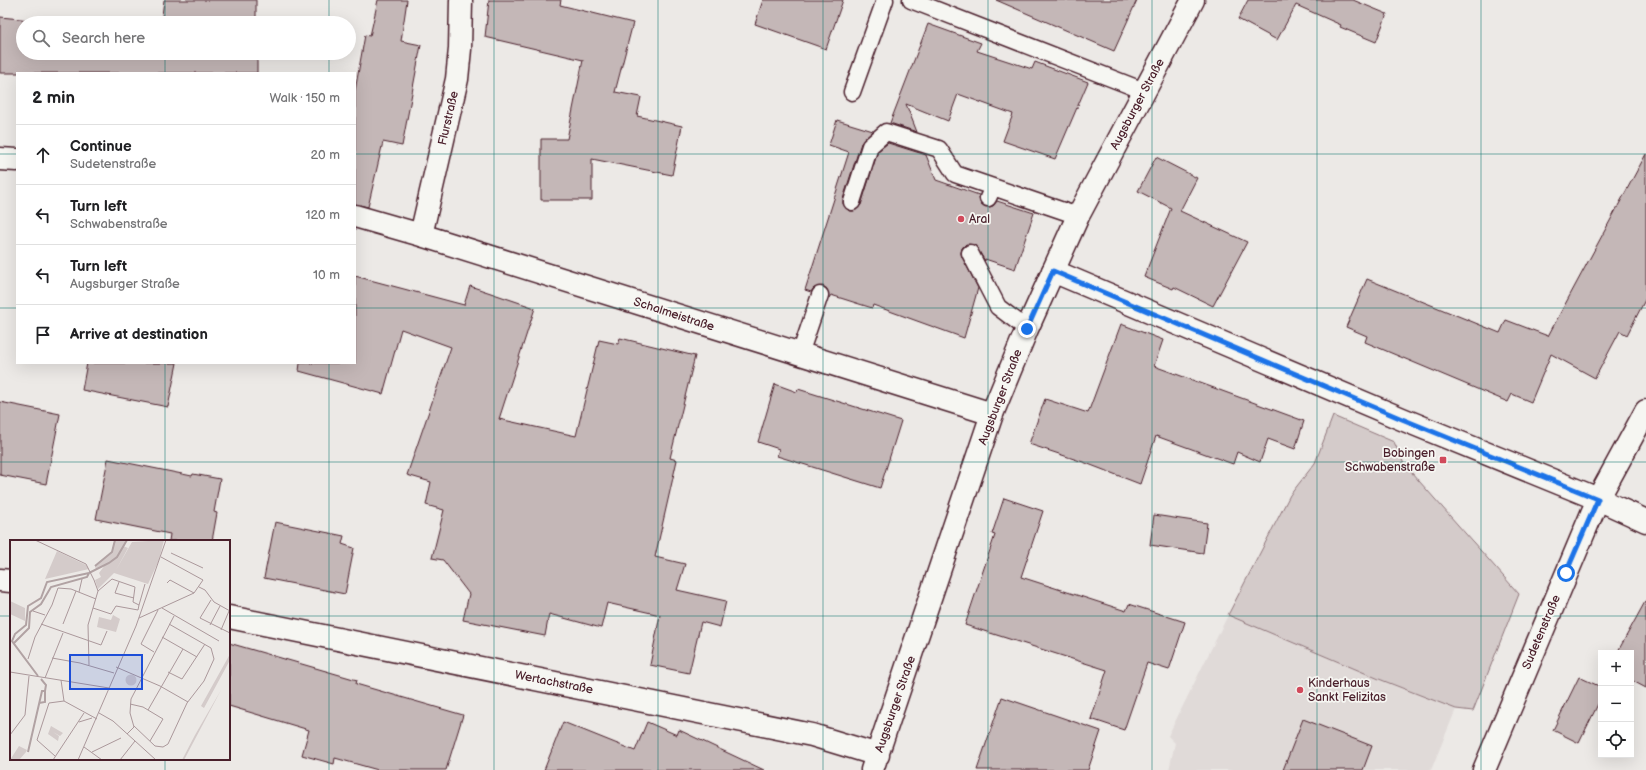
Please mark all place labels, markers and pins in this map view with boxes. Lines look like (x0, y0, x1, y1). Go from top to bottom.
place label: Aral (969, 212, 990, 227)
marker: Aral (956, 214, 966, 224)
place label: Bobingen Schwabenstraße (1345, 446, 1435, 475)
marker: Bobingen Schwabenstraße (1438, 455, 1448, 465)
place label: Kinderhaus Sankt Felizitas (1308, 676, 1386, 705)
marker: Kinderhaus Sankt Felizitas (1295, 685, 1305, 695)

